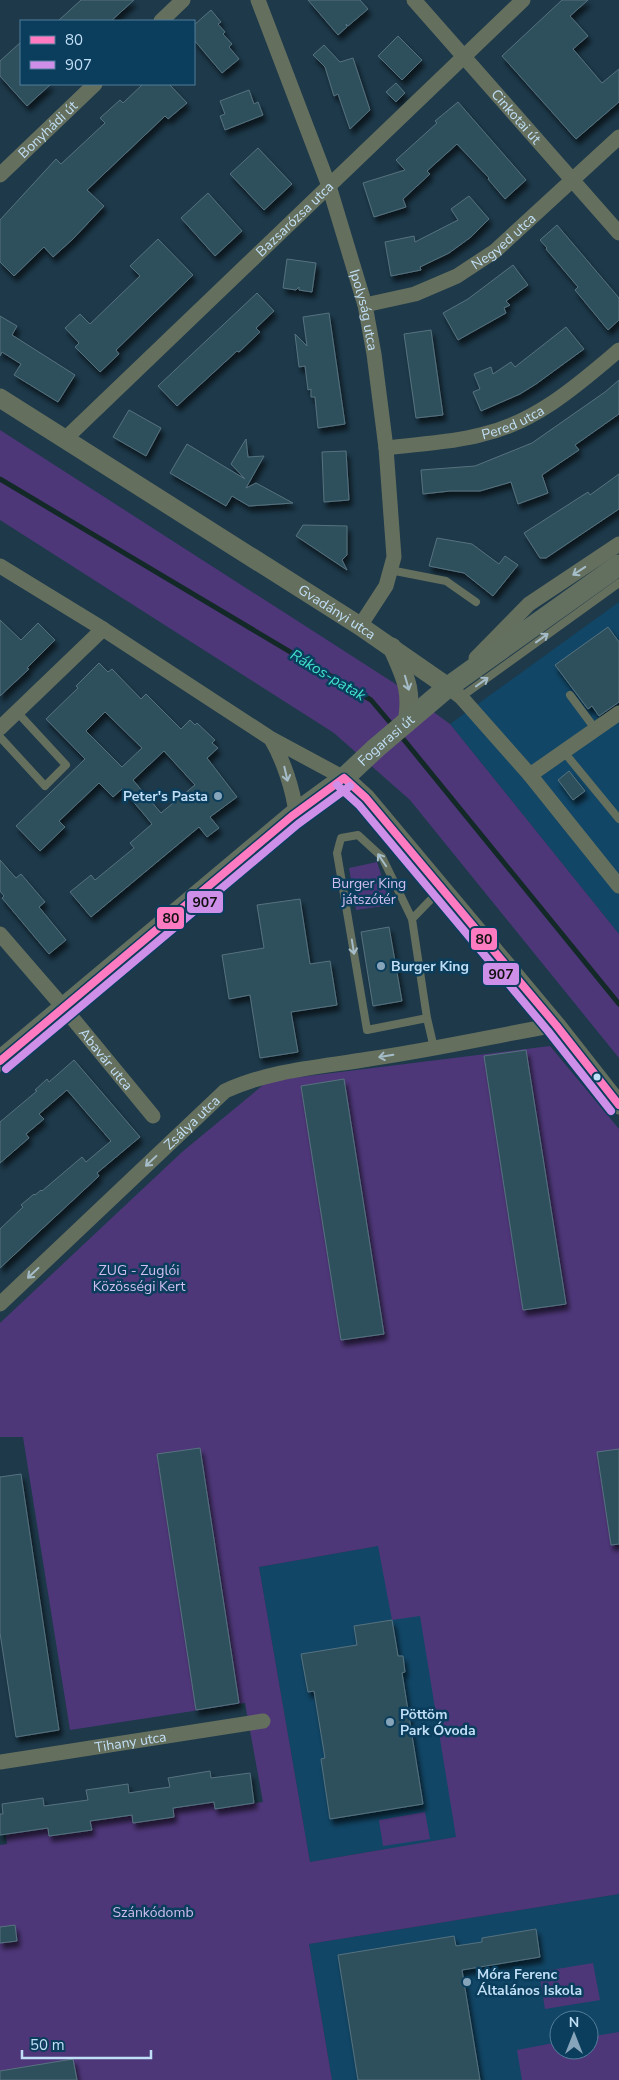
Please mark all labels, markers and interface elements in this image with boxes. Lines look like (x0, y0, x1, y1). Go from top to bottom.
legend (20, 20, 195, 85)
text: 80 (65, 30, 83, 50)
text: 907 (65, 55, 92, 75)
street label: Cinkotai út (487, 85, 546, 148)
street label: Bonyhádi út (14, 96, 82, 162)
street label: Bazsarózsa utca (252, 177, 338, 261)
street label: Negyed utca (467, 209, 540, 274)
street label: Ipolyság utca (345, 267, 383, 352)
street label: Pered utca (479, 401, 548, 444)
one-way arrow (572, 567, 586, 577)
street label: Gvadányi utca (294, 580, 380, 644)
one-way arrow (535, 633, 549, 643)
water label: Rákos-patak (287, 645, 370, 706)
one-way arrow (402, 675, 412, 691)
one-way arrow (475, 677, 489, 687)
street label: Fogarasi út (353, 710, 418, 770)
one-way arrow (282, 765, 291, 781)
place label: Peter's Pasta (123, 787, 208, 806)
marker: Peter's Pasta (212, 790, 224, 802)
one-way arrow (377, 853, 387, 867)
park label: Burger King játszótér (332, 874, 406, 909)
line badge: 907 (186, 890, 224, 914)
text: 907 (192, 893, 218, 912)
line badge: 80 (156, 906, 185, 930)
text: 80 (163, 909, 179, 928)
line badge: 80 (470, 927, 498, 951)
text: 80 (476, 930, 492, 949)
one-way arrow (348, 938, 358, 954)
place label: Burger King (391, 957, 469, 976)
marker: Burger King (375, 960, 387, 972)
line badge: 907 (482, 962, 520, 986)
text: 907 (488, 965, 514, 984)
street label: Abavár utca (75, 1024, 137, 1094)
one-way arrow (378, 1052, 394, 1062)
unlabelled marker (592, 1072, 602, 1082)
street label: Zsálya utca (159, 1091, 224, 1154)
one-way arrow (145, 1155, 157, 1167)
park label: ZUG - Zuglói Közösségi Kert (93, 1261, 185, 1296)
one-way arrow (27, 1267, 39, 1279)
place label: Pöttöm Park Óvoda (400, 1705, 476, 1740)
marker: Pöttöm Park Óvoda (384, 1716, 396, 1728)
street label: Tihany utca (93, 1727, 168, 1757)
park label: Szánkódomb (112, 1903, 194, 1922)
place label: Móra Ferenc Általános Iskola (477, 1965, 582, 2000)
marker: Móra Ferenc Általános Iskola (461, 1976, 473, 1988)
north arrow (549, 2010, 599, 2060)
text: N (569, 2013, 579, 2032)
scale bar (22, 2028, 151, 2060)
text: 50 m (30, 2035, 65, 2055)

